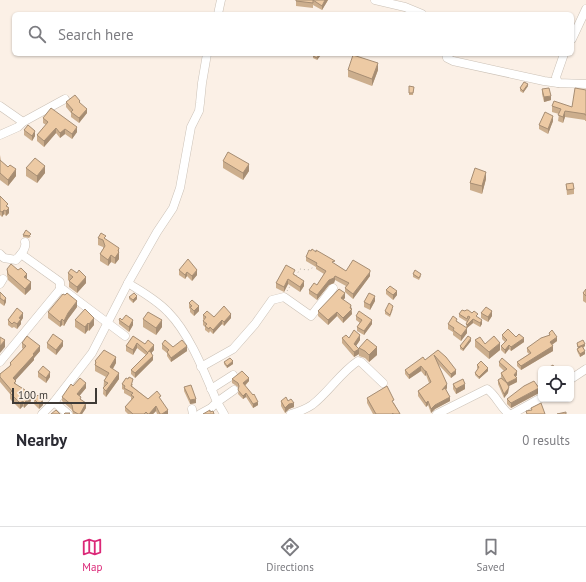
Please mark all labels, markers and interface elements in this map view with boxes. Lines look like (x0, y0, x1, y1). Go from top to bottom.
search box (12, 12, 574, 56)
icon: search (26, 23, 48, 45)
text: Search here (58, 25, 134, 44)
map controls (538, 366, 574, 402)
button: locate (538, 366, 574, 402)
scale bar (12, 386, 97, 405)
text: 100 m (18, 388, 48, 402)
text: Nearby (16, 429, 67, 451)
text: 0 results (522, 432, 570, 449)
tab: Map (81, 536, 103, 574)
tab: Directions (266, 536, 314, 574)
tab: Saved (477, 536, 505, 574)

